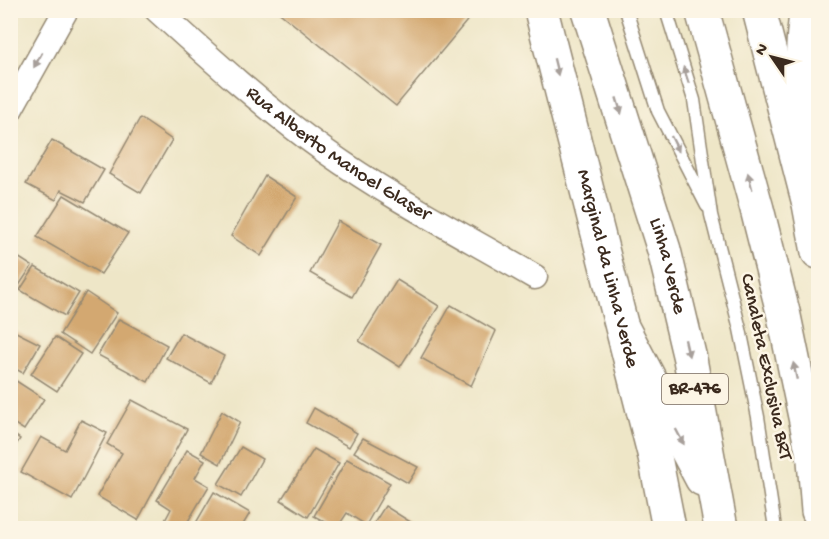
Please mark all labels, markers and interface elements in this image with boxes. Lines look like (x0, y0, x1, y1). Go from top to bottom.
north arrow (742, 27, 802, 87)
text: N (752, 40, 774, 60)
one-way arrow (33, 52, 43, 69)
one-way arrow (552, 58, 561, 76)
one-way arrow (681, 66, 690, 84)
street label: Rua Alberto Manoel Glaser (241, 82, 436, 227)
one-way arrow (615, 97, 624, 115)
one-way arrow (670, 136, 680, 153)
street label: Marginal da Linha Verde (571, 167, 643, 371)
one-way arrow (745, 172, 754, 190)
street label: Linha Verde (643, 215, 691, 317)
street label: Canaleta Exclusiva BRT (734, 272, 796, 463)
one-way arrow (683, 338, 693, 357)
one-way arrow (790, 361, 799, 380)
road number: BR-476 (662, 374, 728, 404)
one-way arrow (675, 428, 685, 445)

